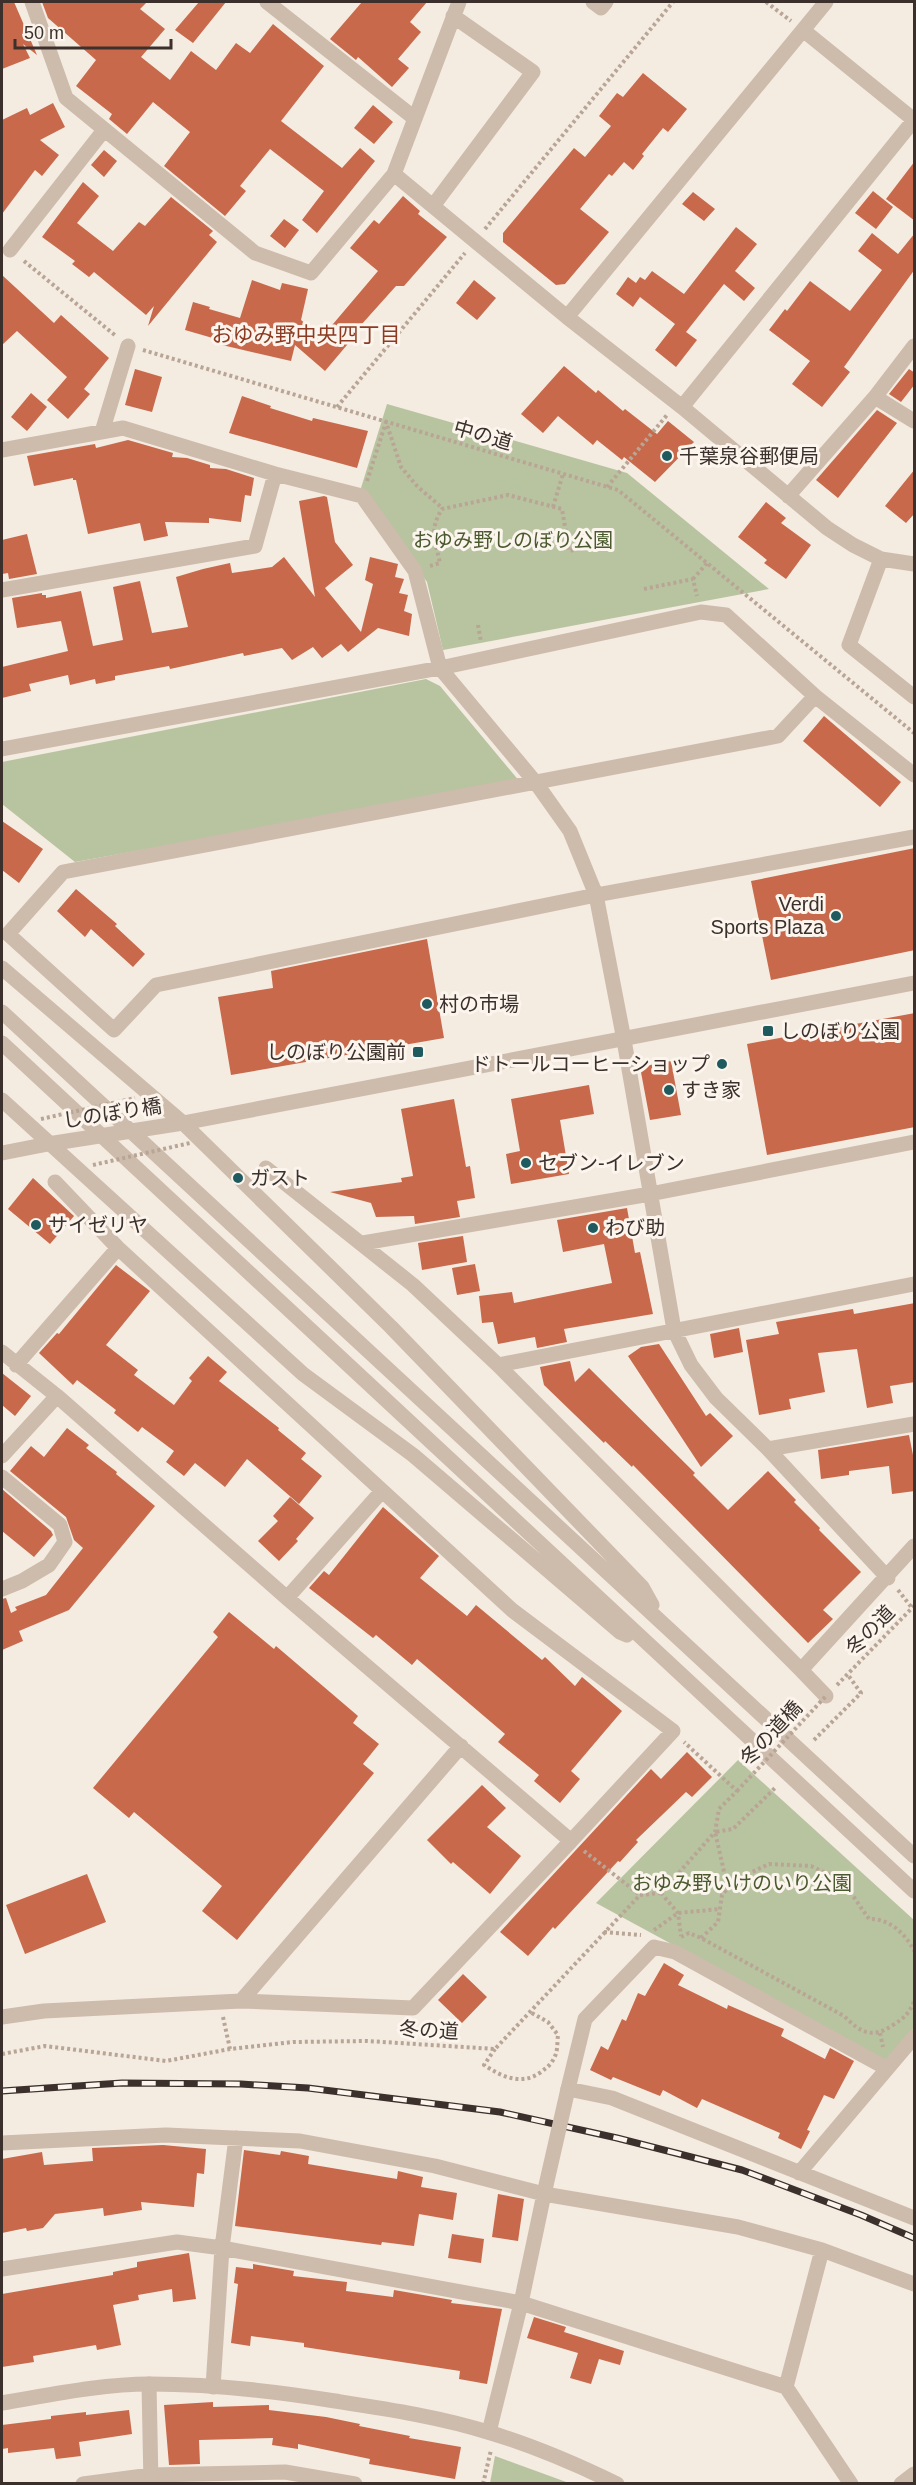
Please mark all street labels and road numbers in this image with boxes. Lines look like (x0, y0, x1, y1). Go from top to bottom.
street label: 中の道 (451, 416, 515, 454)
street label: しのぼり橋 (61, 1094, 163, 1132)
street label: 冬の道 (841, 1601, 899, 1659)
street label: 冬の道橋 (736, 1696, 806, 1770)
street label: 冬の道 (398, 2017, 460, 2043)

